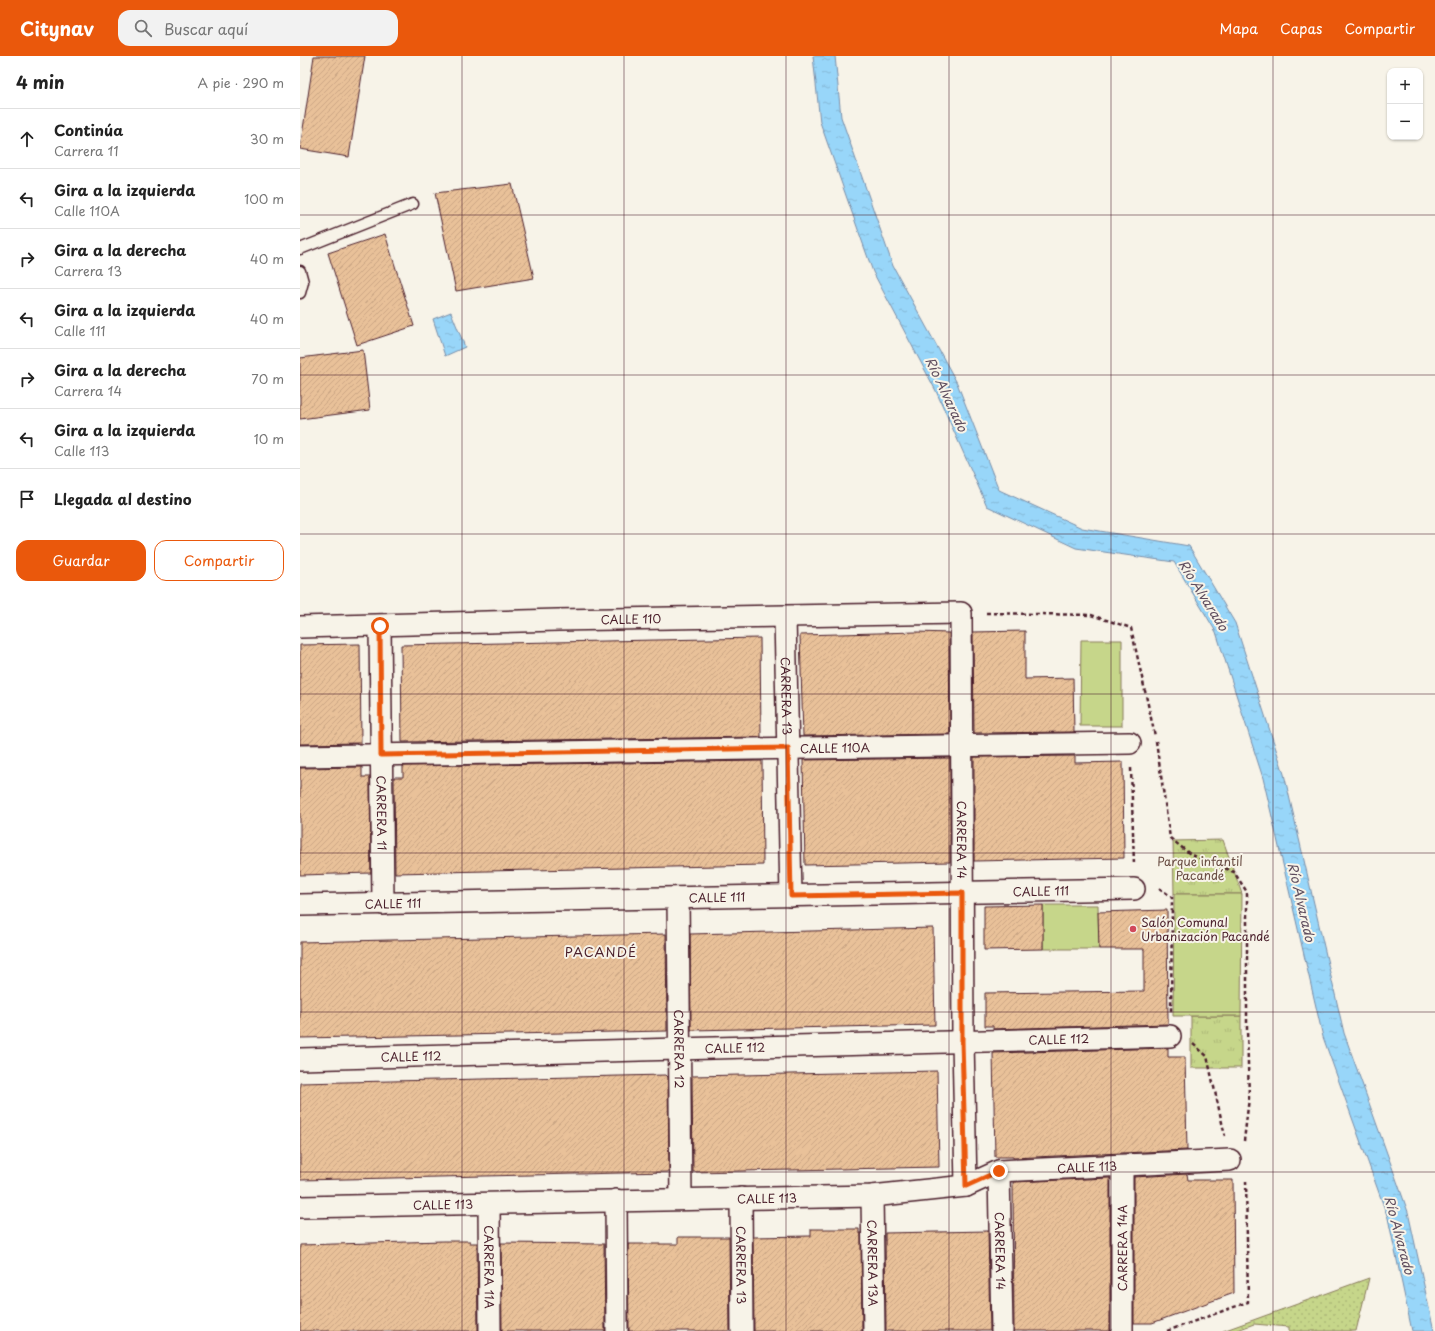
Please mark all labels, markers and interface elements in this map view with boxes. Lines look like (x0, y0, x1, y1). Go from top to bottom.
search box (118, 10, 398, 46)
text: Citynav (20, 14, 94, 42)
icon: search (132, 17, 154, 39)
text: Buscar aquí (164, 17, 248, 40)
text: Mapa (1220, 18, 1258, 39)
text: Capas (1280, 18, 1322, 39)
text: Compartir (1344, 18, 1415, 39)
map controls (1387, 68, 1423, 140)
button: + (1387, 68, 1423, 104)
text: 4 min (16, 69, 64, 95)
text: A pie · 290 m (198, 73, 284, 92)
button: − (1387, 104, 1423, 140)
text: Continúa (54, 118, 123, 141)
icon: ahead (16, 128, 38, 150)
text: 30 m (250, 129, 284, 148)
text: Carrera 11 (54, 141, 119, 160)
text: Gira a la izquierda (54, 178, 195, 201)
icon: left (16, 188, 38, 210)
text: 100 m (244, 189, 284, 208)
text: Calle 110A (54, 201, 120, 220)
text: Gira a la derecha (54, 238, 186, 261)
icon: right (16, 248, 38, 270)
text: 40 m (250, 249, 284, 268)
text: Carrera 13 (54, 261, 122, 280)
text: Gira a la izquierda (54, 298, 195, 321)
icon: left (16, 308, 38, 330)
text: 40 m (250, 309, 284, 328)
text: Calle 111 (54, 321, 105, 340)
water label: Río Alvarado (921, 354, 973, 435)
text: Gira a la derecha (54, 358, 186, 381)
icon: right (16, 368, 38, 390)
text: 70 m (251, 369, 284, 388)
text: Carrera 14 (54, 381, 122, 400)
text: Gira a la izquierda (54, 418, 195, 441)
icon: left (16, 428, 38, 450)
text: 10 m (254, 429, 284, 448)
text: Calle 113 (54, 441, 109, 460)
text: Llegada al destino (54, 487, 192, 510)
icon: arrive (16, 488, 38, 510)
button: Guardar (16, 540, 146, 581)
button: Compartir (154, 540, 284, 581)
water label: Río Alvarado (1175, 556, 1234, 635)
street label: CALLE 110 (600, 609, 662, 628)
route start (371, 617, 389, 635)
street label: CARRERA 13 (777, 657, 797, 735)
street label: CALLE 110A (800, 738, 870, 757)
street label: CARRERA 11 (373, 775, 391, 851)
street label: CARRERA 14 (953, 801, 971, 879)
park label: Parque infantil Pacandé (1157, 852, 1243, 884)
water label: Río Alvarado (1284, 861, 1320, 944)
street label: CALLE 111 (1012, 881, 1069, 900)
street label: CALLE 111 (689, 887, 745, 907)
street label: CALLE 111 (365, 894, 421, 913)
place label: Salón Comunal Urbanización Pacandé (1141, 913, 1270, 945)
marker: Salón Comunal Urbanización Pacandé (1128, 924, 1138, 934)
district label: PACANDÉ (565, 942, 637, 961)
street label: CARRERA 12 (670, 1009, 689, 1089)
street label: CALLE 112 (1028, 1029, 1089, 1049)
street label: CALLE 112 (704, 1038, 765, 1057)
street label: CALLE 112 (380, 1046, 442, 1066)
street label: CALLE 113 (1057, 1156, 1117, 1177)
route end (990, 1162, 1008, 1180)
street label: CALLE 113 (737, 1188, 797, 1208)
water label: Río Alvarado (1380, 1194, 1420, 1277)
street label: CALLE 113 (413, 1195, 473, 1214)
street label: CARRERA 14A (1113, 1205, 1131, 1291)
street label: CARRERA 14 (991, 1212, 1010, 1290)
street label: CARRERA 13A (863, 1219, 883, 1307)
street label: CARRERA 11A (480, 1225, 499, 1309)
street label: CARRERA 13 (732, 1226, 751, 1304)

